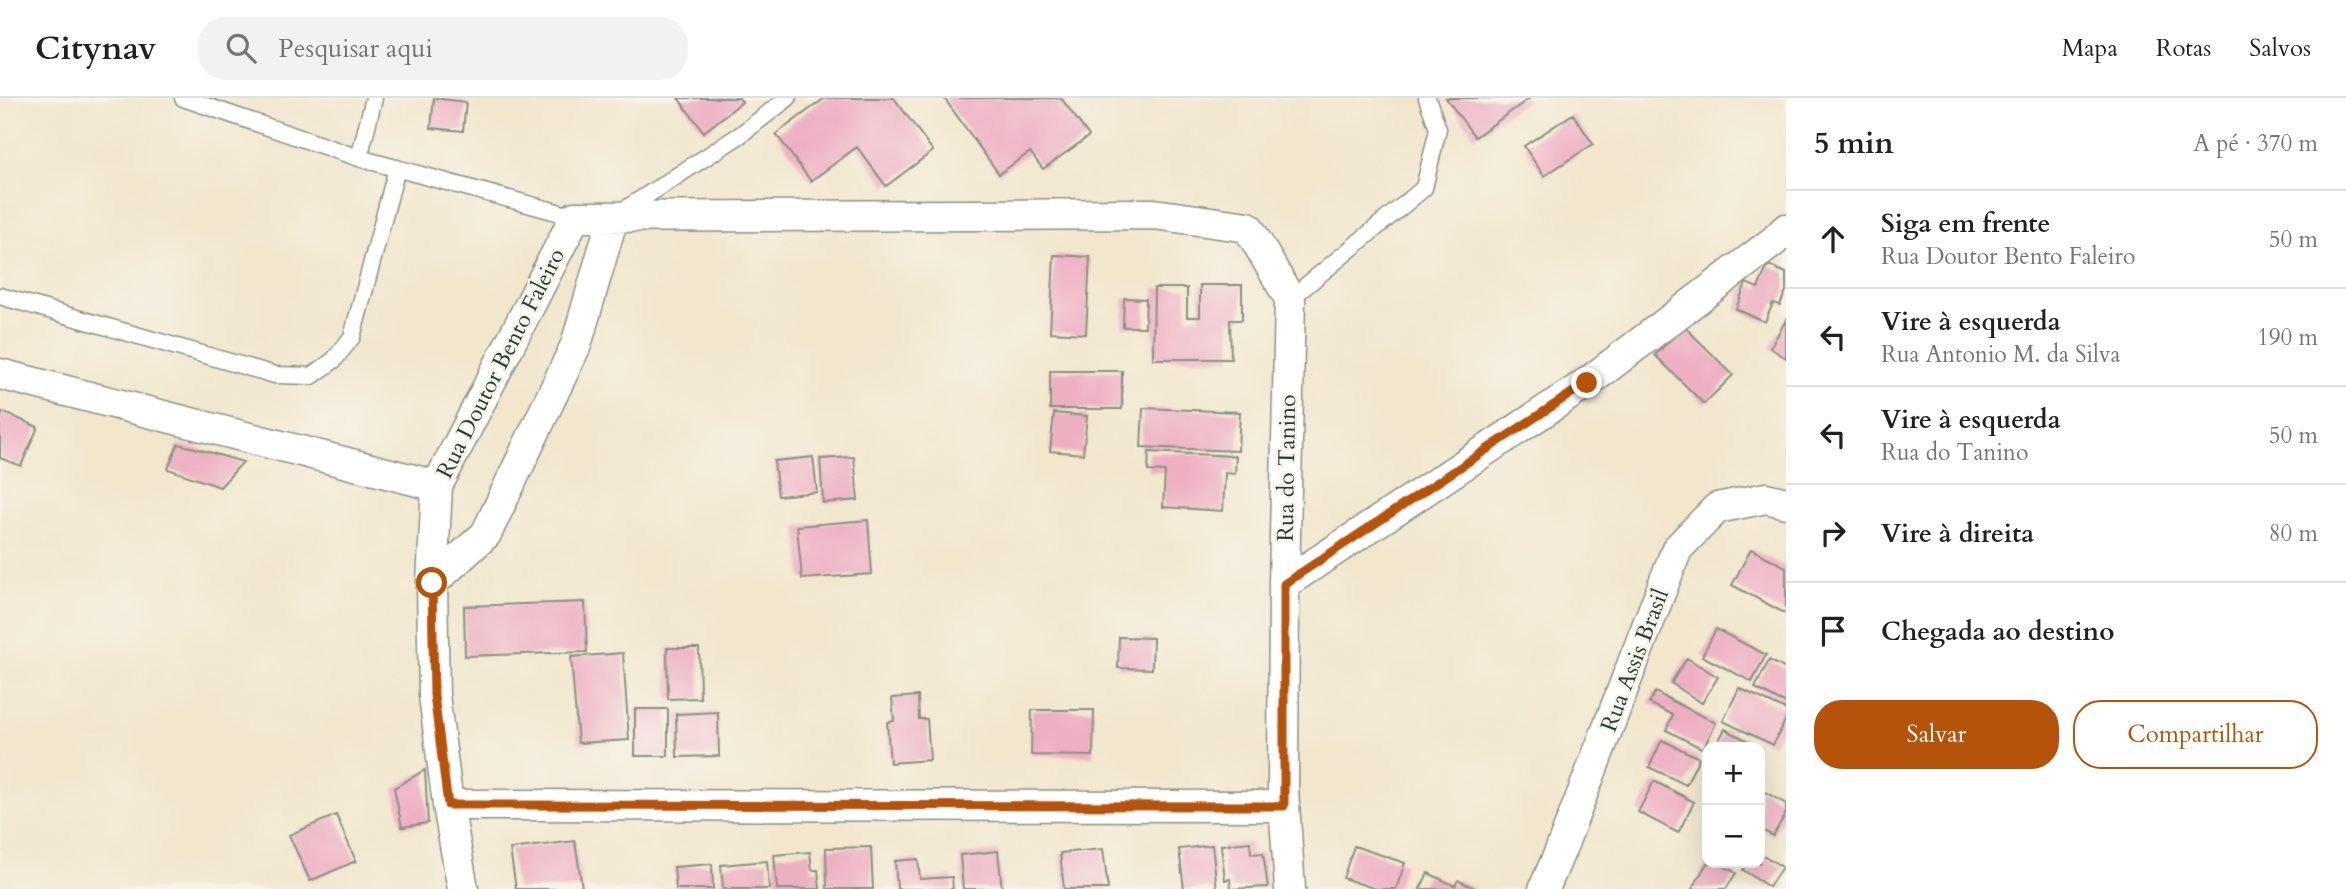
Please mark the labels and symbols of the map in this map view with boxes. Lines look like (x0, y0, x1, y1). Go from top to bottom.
street label: Rua Doutor Bento Faleiro (429, 243, 572, 484)
route end (1571, 367, 1602, 398)
street label: Rua do Tanino (1270, 394, 1303, 542)
route start (416, 567, 447, 598)
street label: Rua Assis Brasil (1593, 584, 1676, 736)

